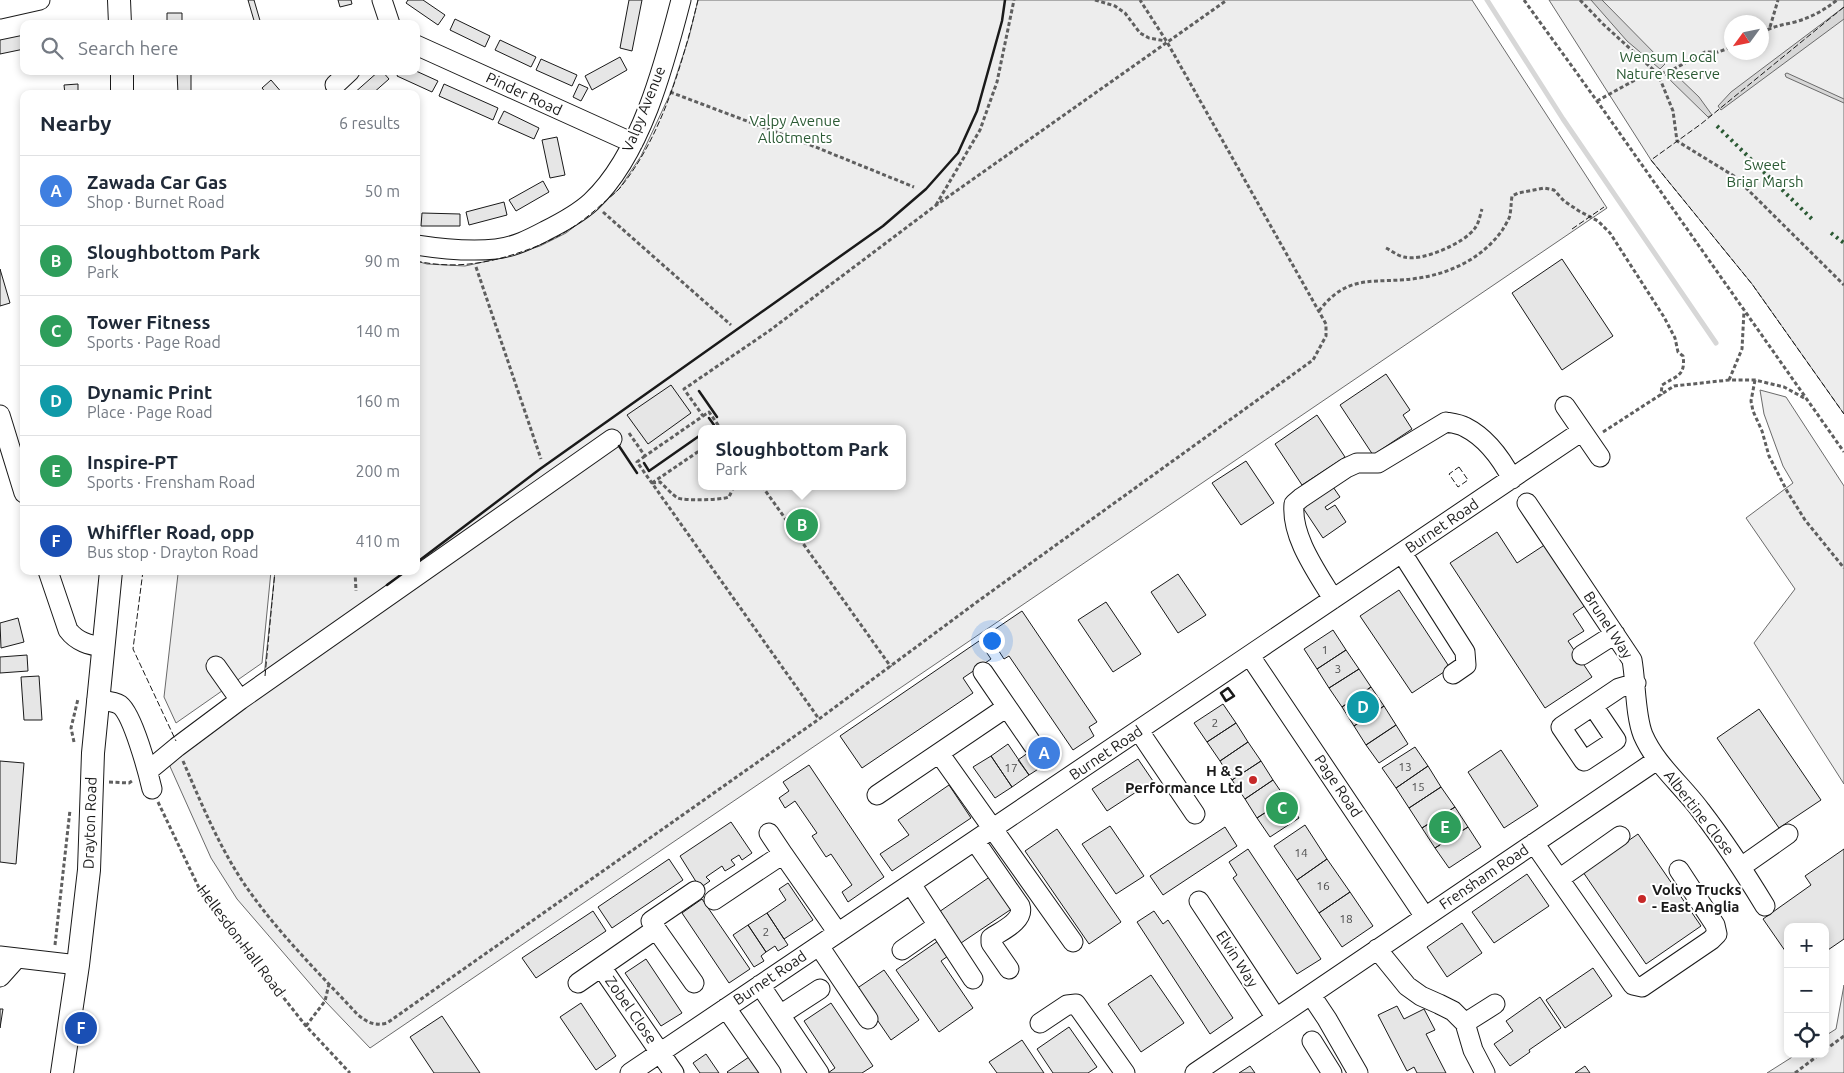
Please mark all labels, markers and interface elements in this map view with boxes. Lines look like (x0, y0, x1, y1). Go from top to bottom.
north arrow (1724, 15, 1769, 60)
search box (20, 20, 420, 75)
icon: search (38, 34, 66, 62)
text: Search here (78, 37, 178, 59)
park label: Wensum Local Nature Reserve (1616, 48, 1720, 82)
street label: Valpy Avenue (619, 64, 668, 154)
street label: Pinder Road (483, 69, 565, 119)
text: Nearby (40, 111, 111, 135)
park label: Valpy Avenue Allotments (750, 112, 840, 146)
text: 6 results (339, 114, 400, 132)
park label: Sweet Briar Marsh (1726, 156, 1804, 190)
text: Zawada Car Gas (87, 171, 227, 193)
text: A (50, 182, 62, 200)
text: 50 m (364, 182, 400, 200)
text: Shop · Burnet Road (87, 193, 225, 211)
text: Sloughbottom Park (87, 241, 260, 263)
text: B (51, 252, 61, 270)
text: 90 m (364, 252, 400, 270)
text: Park (87, 263, 119, 281)
text: Tower Fitness (87, 311, 210, 333)
text: C (51, 322, 61, 340)
text: 140 m (355, 322, 400, 340)
text: Sports · Page Road (87, 333, 221, 351)
text: Dynamic Print (87, 381, 212, 403)
text: D (50, 392, 62, 410)
text: 160 m (355, 392, 400, 410)
text: Place · Page Road (87, 403, 213, 421)
popup (698, 425, 906, 490)
text: Sloughbottom Park (715, 438, 889, 460)
text: Inspire-PT (87, 451, 178, 473)
text: Park (715, 460, 747, 478)
text: E (51, 462, 61, 480)
text: 200 m (355, 462, 400, 480)
text: Sports · Frensham Road (87, 473, 255, 491)
street label: Burnet Road (1402, 495, 1482, 556)
pin: B (786, 506, 818, 544)
text: Whiffler Road, opp (87, 521, 254, 543)
text: F (52, 532, 61, 550)
text: 410 m (355, 532, 400, 550)
text: Bus stop · Drayton Road (87, 543, 259, 561)
street label: Brunel Way (1580, 588, 1636, 661)
your location (979, 628, 1005, 654)
house number: 1 (1322, 643, 1328, 656)
house number: 3 (1335, 662, 1341, 675)
pin: D (1347, 688, 1379, 726)
house number: 2 (1212, 716, 1218, 729)
street label: Burnet Road (1066, 722, 1146, 783)
pin: A (1028, 734, 1060, 772)
street label: Page Road (1311, 751, 1365, 820)
house number: 13 (1398, 760, 1412, 773)
house number: 17 (1004, 761, 1018, 774)
place label: H & S Performance Ltd (1125, 762, 1243, 796)
street label: Albertine Close (1661, 767, 1738, 858)
marker: H & S Performance Ltd (1247, 774, 1259, 786)
street label: Drayton Road (79, 777, 100, 869)
house number: 15 (1411, 780, 1425, 793)
pin: C (1266, 789, 1298, 827)
pin: E (1429, 808, 1461, 846)
street label: Frensham Road (1436, 840, 1532, 913)
house number: 14 (1294, 846, 1308, 859)
house number: 16 (1316, 879, 1330, 892)
place label: Volvo Trucks - East Anglia (1652, 881, 1742, 915)
street label: Hellesdon Hall Road (194, 882, 289, 1000)
marker: Volvo Trucks - East Anglia (1636, 893, 1648, 905)
house number: 18 (1339, 912, 1353, 925)
map controls (1784, 923, 1829, 1058)
button: + (1784, 923, 1829, 968)
house number: 2 (763, 925, 769, 938)
street label: Elvin Way (1213, 927, 1262, 990)
street label: Burnet Road (730, 947, 810, 1008)
button: − (1784, 968, 1829, 1013)
street label: Zobel Close (602, 973, 661, 1047)
pin: F (65, 1009, 97, 1047)
button: locate (1784, 1013, 1829, 1058)

